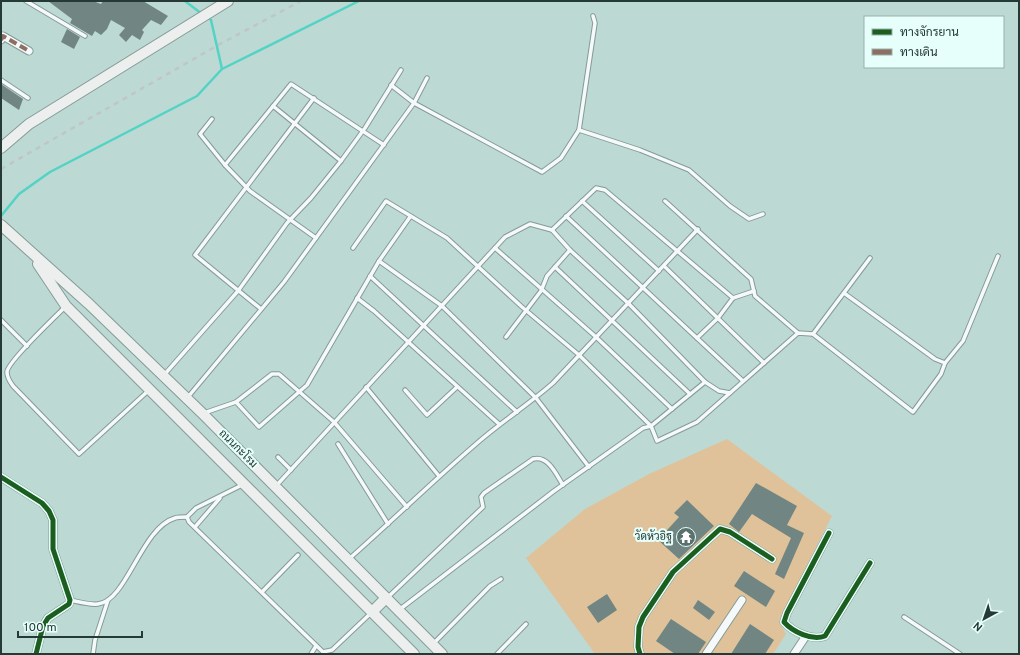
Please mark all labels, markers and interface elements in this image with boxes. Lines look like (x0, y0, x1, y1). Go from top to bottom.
legend (864, 16, 1004, 68)
text: ทางจักรยาน (900, 25, 959, 41)
text: ทางเดิน (900, 45, 938, 61)
street label: ถนนกะโรม (216, 425, 262, 471)
temple icon: วัดหัวอิฐ (675, 526, 697, 548)
place label: วัดหัวอิฐ (635, 529, 672, 544)
north arrow (964, 599, 1004, 639)
scale bar (18, 613, 142, 639)
text: N (971, 618, 986, 634)
text: 100 m (24, 620, 57, 636)

